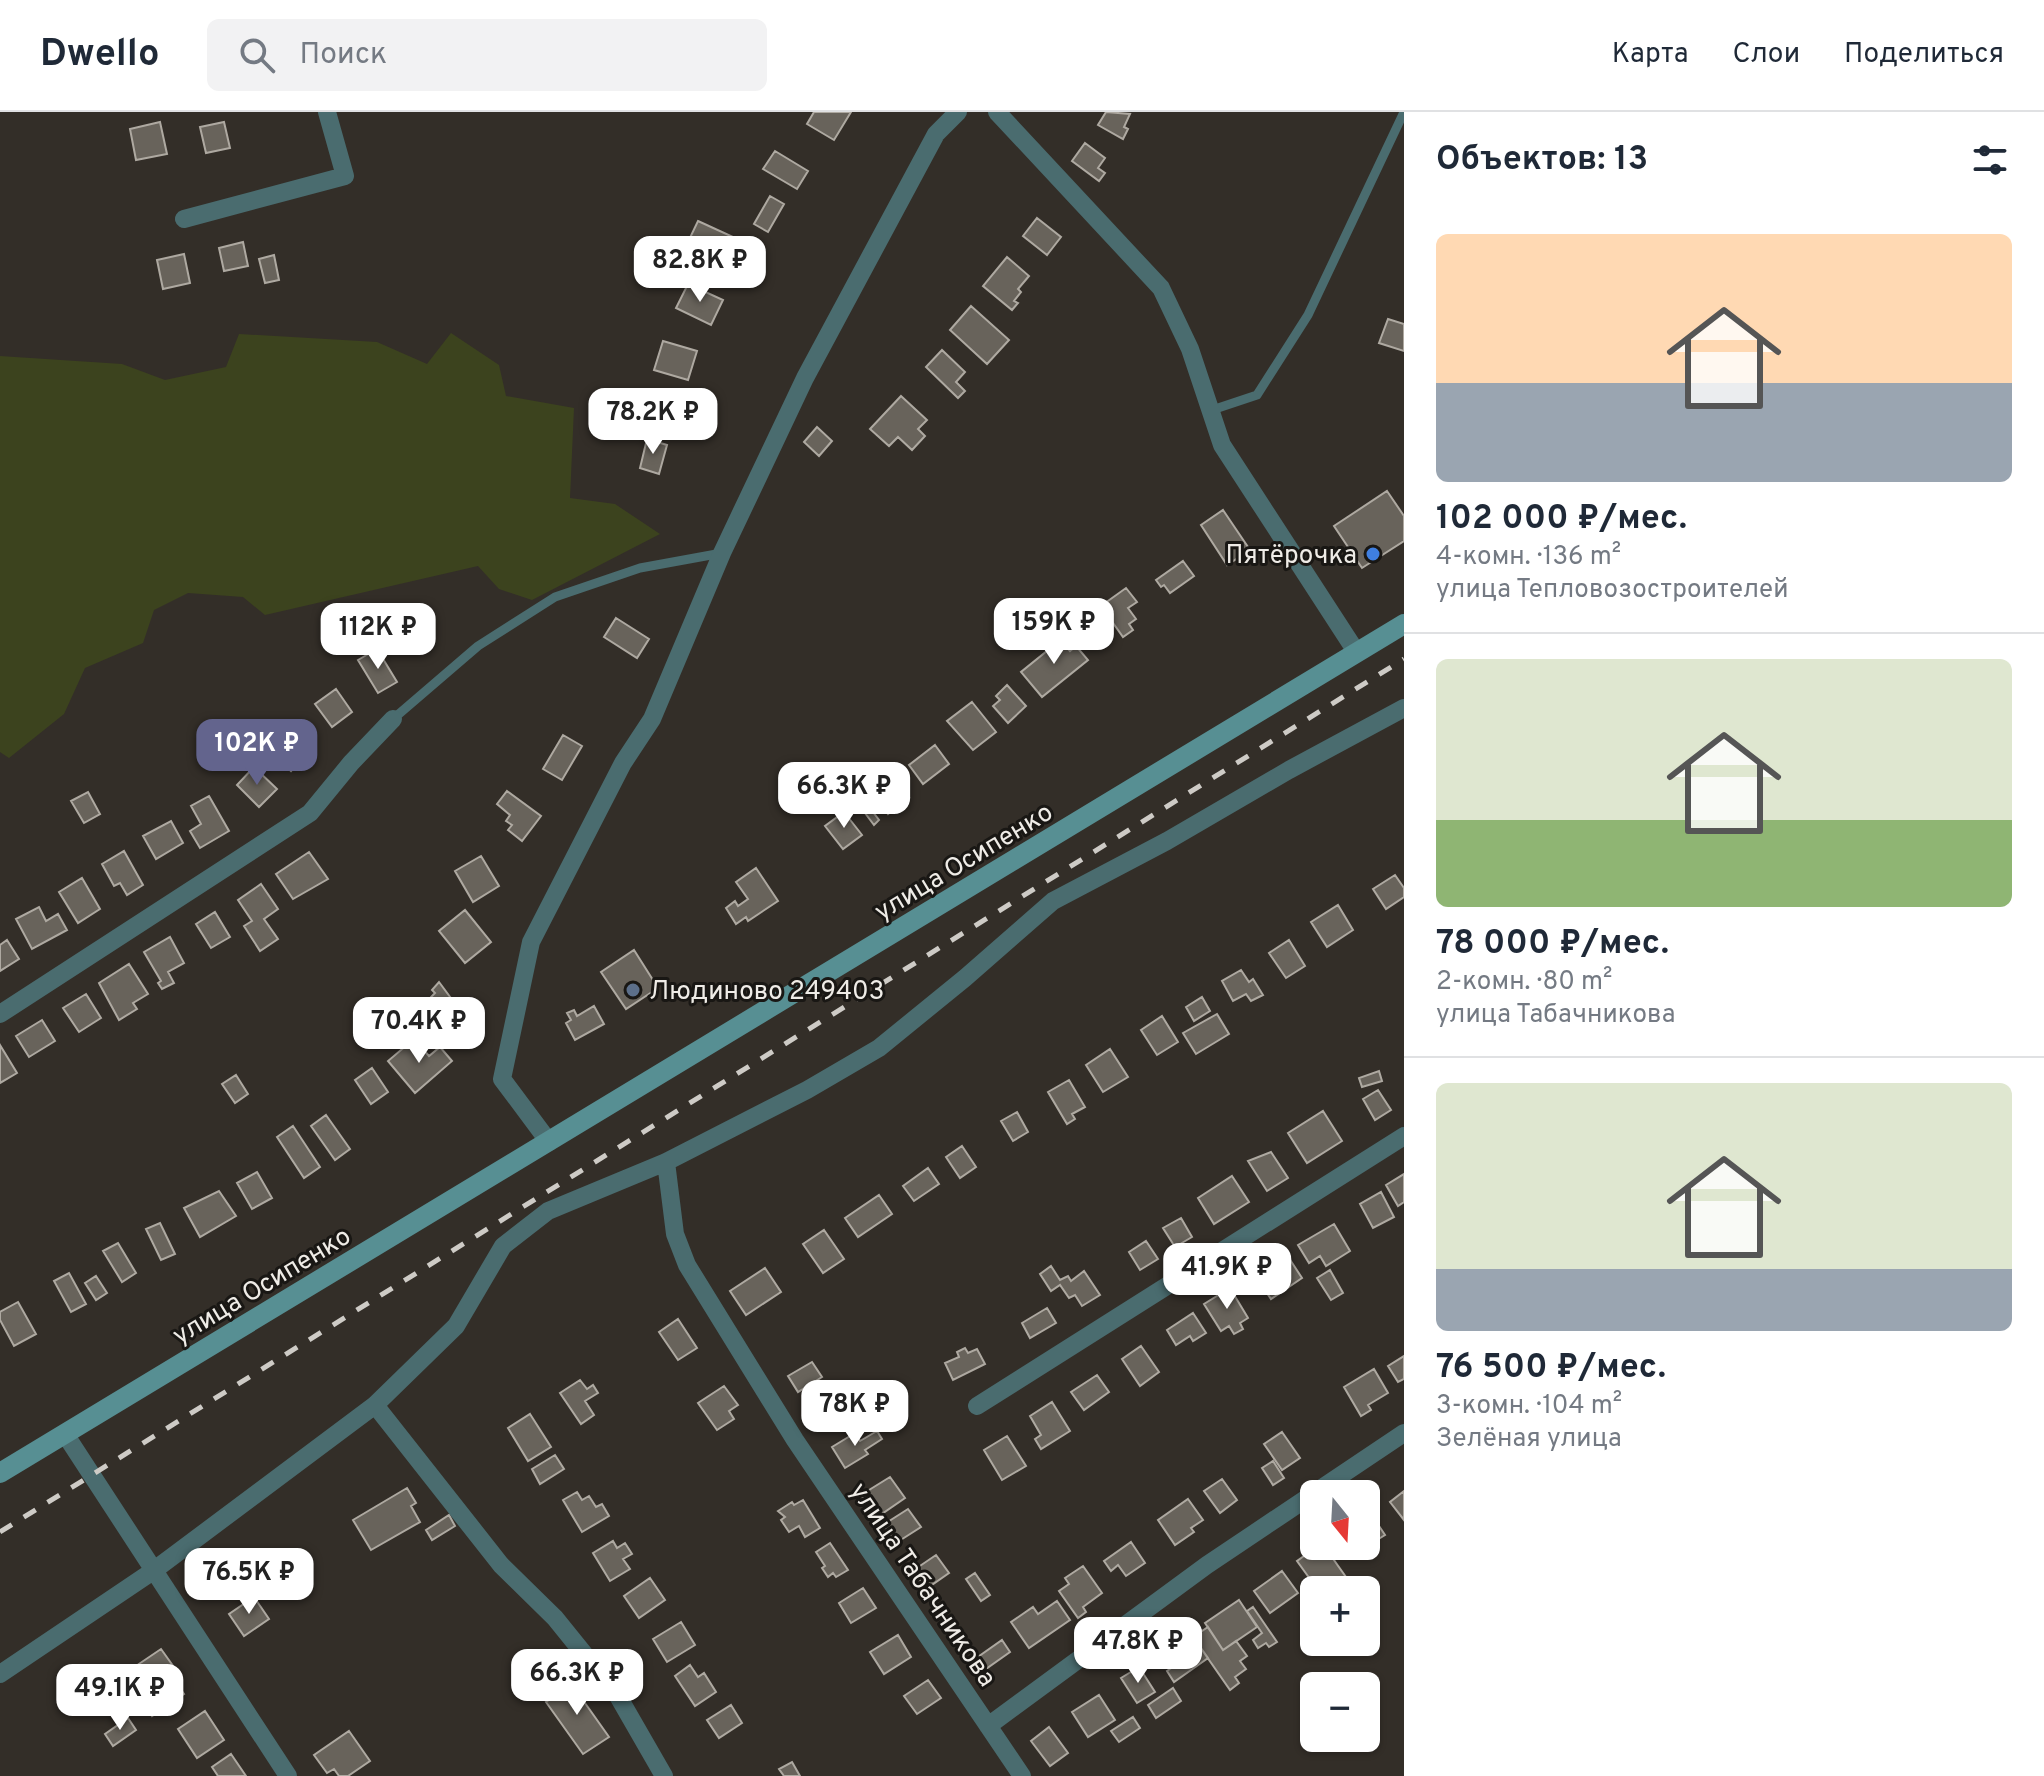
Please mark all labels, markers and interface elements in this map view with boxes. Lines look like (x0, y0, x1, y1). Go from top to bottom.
search box (207, 19, 767, 91)
text: Dwello (40, 31, 159, 80)
icon: search (235, 33, 279, 77)
text: Поиск (299, 37, 387, 74)
text: Карта (1612, 37, 1688, 73)
text: Слои (1732, 37, 1800, 73)
text: Поделиться (1844, 37, 2004, 73)
icon: filters (1968, 138, 2012, 182)
text: Объектов: 13 (1436, 139, 1648, 182)
pin: 82.8K ₽ (626, 236, 774, 304)
text: 82.8K ₽ (652, 245, 748, 278)
icon: home (1652, 286, 1796, 430)
pin: 78.2K ₽ (579, 388, 727, 456)
text: 78.2K ₽ (606, 397, 700, 430)
text: 102 000 ₽/мес. (1436, 498, 1687, 541)
place label: Пятёрочка (1225, 540, 1357, 573)
text: 4-комн. · 136 m² (1436, 541, 1621, 574)
marker: Пятёрочка (1364, 545, 1382, 563)
text: улица Тепловозостроителей (1436, 574, 1789, 607)
pin: 159K ₽ (989, 598, 1119, 666)
pin: 112K ₽ (313, 603, 443, 671)
text: 159K ₽ (1012, 607, 1096, 640)
text: 112K ₽ (339, 612, 417, 645)
icon: home (1652, 711, 1796, 855)
pin: 102K ₽ (192, 719, 322, 787)
text: 102K ₽ (214, 728, 300, 761)
pin: 66.3K ₽ (770, 762, 918, 830)
text: 66.3K ₽ (796, 771, 892, 804)
street label: улица Осипенко (869, 797, 1059, 929)
text: 78 000 ₽/мес. (1436, 923, 1669, 966)
text: 2-комн. · 80 m² (1436, 966, 1612, 999)
place label: Людиново 249403 (649, 976, 884, 1009)
marker: Людиново 249403 (624, 981, 642, 999)
pin: 70.4K ₽ (345, 997, 493, 1065)
text: улица Табачникова (1436, 999, 1675, 1032)
text: 70.4K ₽ (371, 1006, 467, 1039)
icon: home (1652, 1135, 1796, 1279)
street label: улица Осипенко (167, 1221, 357, 1353)
pin: 41.9K ₽ (1153, 1243, 1301, 1311)
text: 41.9K ₽ (1181, 1252, 1273, 1285)
text: 76 500 ₽/мес. (1436, 1347, 1666, 1390)
pin: 78K ₽ (799, 1380, 911, 1448)
text: 78K ₽ (819, 1389, 891, 1422)
text: 3-комн. · 104 m² (1436, 1390, 1622, 1423)
text: Зелёная улица (1436, 1423, 1622, 1456)
street label: улица Табачникова (841, 1477, 1003, 1694)
north arrow (1300, 1480, 1380, 1560)
map controls (1300, 1480, 1380, 1752)
pin: 76.5K ₽ (175, 1548, 323, 1616)
text: 76.5K ₽ (203, 1557, 295, 1590)
button: + (1300, 1576, 1380, 1656)
pin: 47.8K ₽ (1064, 1617, 1212, 1685)
text: 47.8K ₽ (1092, 1626, 1184, 1659)
pin: 66.3K ₽ (503, 1649, 651, 1717)
text: 66.3K ₽ (529, 1658, 625, 1691)
pin: 49.1K ₽ (46, 1664, 194, 1732)
button: − (1300, 1672, 1380, 1752)
text: 49.1K ₽ (74, 1673, 166, 1706)

